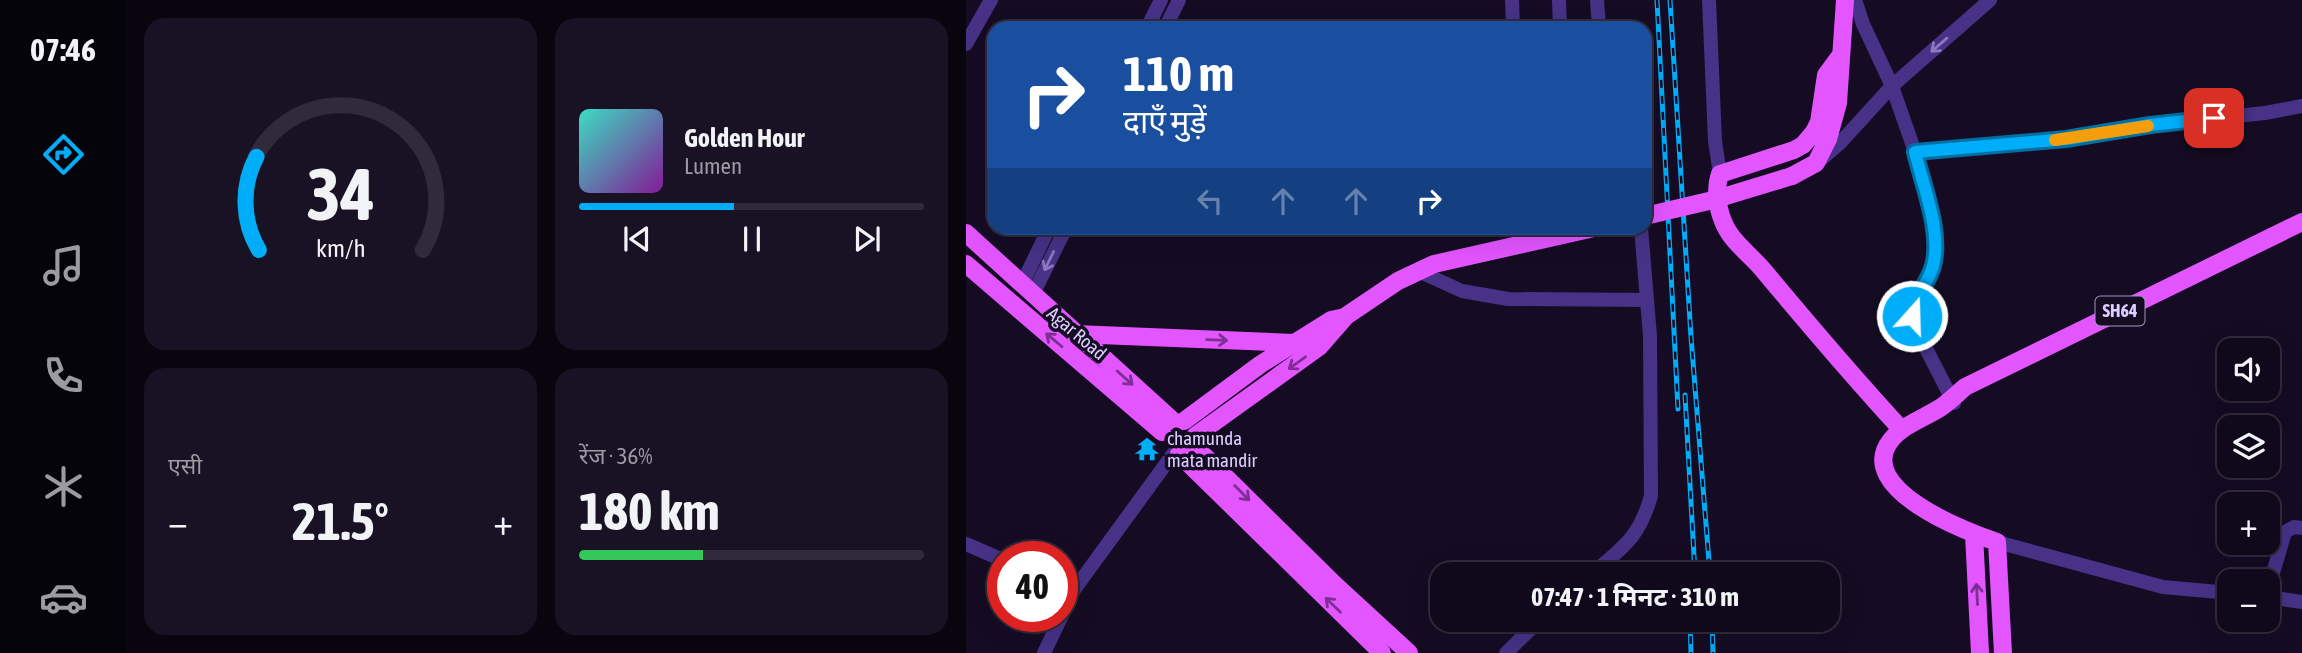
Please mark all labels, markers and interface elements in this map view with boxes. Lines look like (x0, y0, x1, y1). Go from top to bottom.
text: 07:46 (30, 31, 96, 68)
one-way arrow (1930, 37, 1948, 53)
text: 110 m (1123, 45, 1234, 101)
icon: right (1008, 49, 1099, 140)
pin (2184, 88, 2244, 148)
icon: arrive (2195, 99, 2233, 137)
text: दाएँ मुड़ें (1123, 103, 1207, 140)
text: Golden Hour (684, 123, 804, 153)
icon: directions (39, 130, 88, 179)
text: 34 (306, 152, 375, 235)
text: Lumen (684, 153, 742, 179)
icon: left (1191, 182, 1229, 220)
icon: ahead (1264, 182, 1302, 220)
icon: ahead (1337, 182, 1375, 220)
icon: right (1410, 182, 1448, 220)
icon: previous (618, 220, 656, 258)
icon: pause (733, 220, 771, 258)
icon: next (848, 220, 886, 258)
text: km/h (316, 234, 365, 262)
icon: music (39, 241, 88, 290)
one-way arrow (1042, 250, 1056, 271)
position arrow (1875, 279, 1949, 353)
road number: SH64 (2096, 296, 2144, 326)
street label: Agar Road (1043, 302, 1111, 364)
one-way arrow (1045, 332, 1063, 348)
one-way arrow (1205, 333, 1228, 346)
map controls (2217, 338, 2280, 632)
button: sound (2217, 338, 2280, 401)
icon: phone (39, 351, 88, 400)
one-way arrow (1288, 355, 1307, 370)
one-way arrow (1116, 370, 1134, 386)
button: layers (2217, 415, 2280, 478)
place label: chamunda mata mandir (1167, 427, 1258, 471)
temple icon: chamunda mata mandir (1133, 435, 1161, 463)
text: रेंज · 36% (579, 443, 653, 469)
text: एसी (168, 453, 202, 479)
icon: climate (39, 462, 88, 511)
text: 180 km (579, 481, 720, 541)
one-way arrow (1233, 485, 1250, 502)
text: 21.5° (292, 491, 389, 551)
button: + (2217, 492, 2280, 555)
text: − (168, 500, 188, 543)
text: + (493, 500, 513, 543)
speed limit sign: 40 (987, 541, 1078, 632)
button: − (2217, 569, 2280, 632)
icon: car (39, 573, 88, 622)
text: 07:47 · 1 मिनट · 310 m (1531, 582, 1739, 612)
one-way arrow (1971, 582, 1984, 605)
one-way arrow (1325, 597, 1342, 614)

